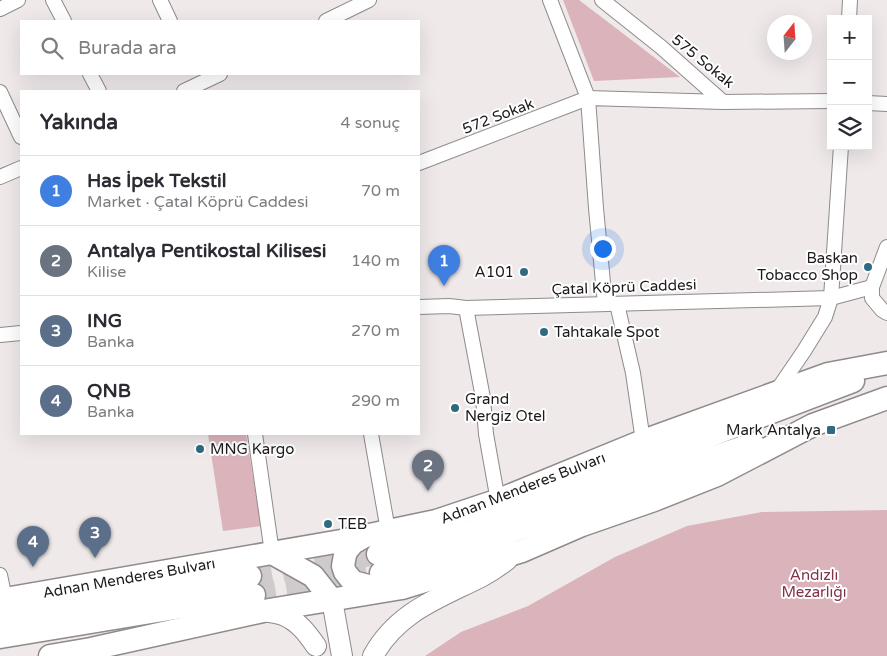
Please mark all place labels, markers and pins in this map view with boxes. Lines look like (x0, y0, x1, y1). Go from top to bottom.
pin: 1 (428, 245, 460, 286)
place label: Baskan Tobacco Shop (757, 249, 858, 284)
marker: Baskan Tobacco Shop (862, 261, 874, 273)
place label: A101 (475, 263, 514, 281)
marker: A101 (518, 266, 530, 278)
place label: Tahtakale Spot (554, 323, 660, 341)
marker: Tahtakale Spot (538, 326, 550, 338)
place label: Grand Nergiz Otel (465, 390, 545, 425)
marker: Grand Nergiz Otel (449, 402, 461, 414)
place label: Mark Antalya (726, 421, 821, 439)
marker: Mark Antalya (825, 424, 837, 436)
place label: MNG Kargo (210, 440, 294, 458)
marker: MNG Kargo (194, 443, 206, 455)
pin: 2 (412, 450, 444, 491)
place label: TEB (338, 515, 367, 533)
pin: 3 (79, 517, 111, 558)
marker: TEB (322, 518, 334, 530)
pin: 4 (17, 526, 49, 567)

